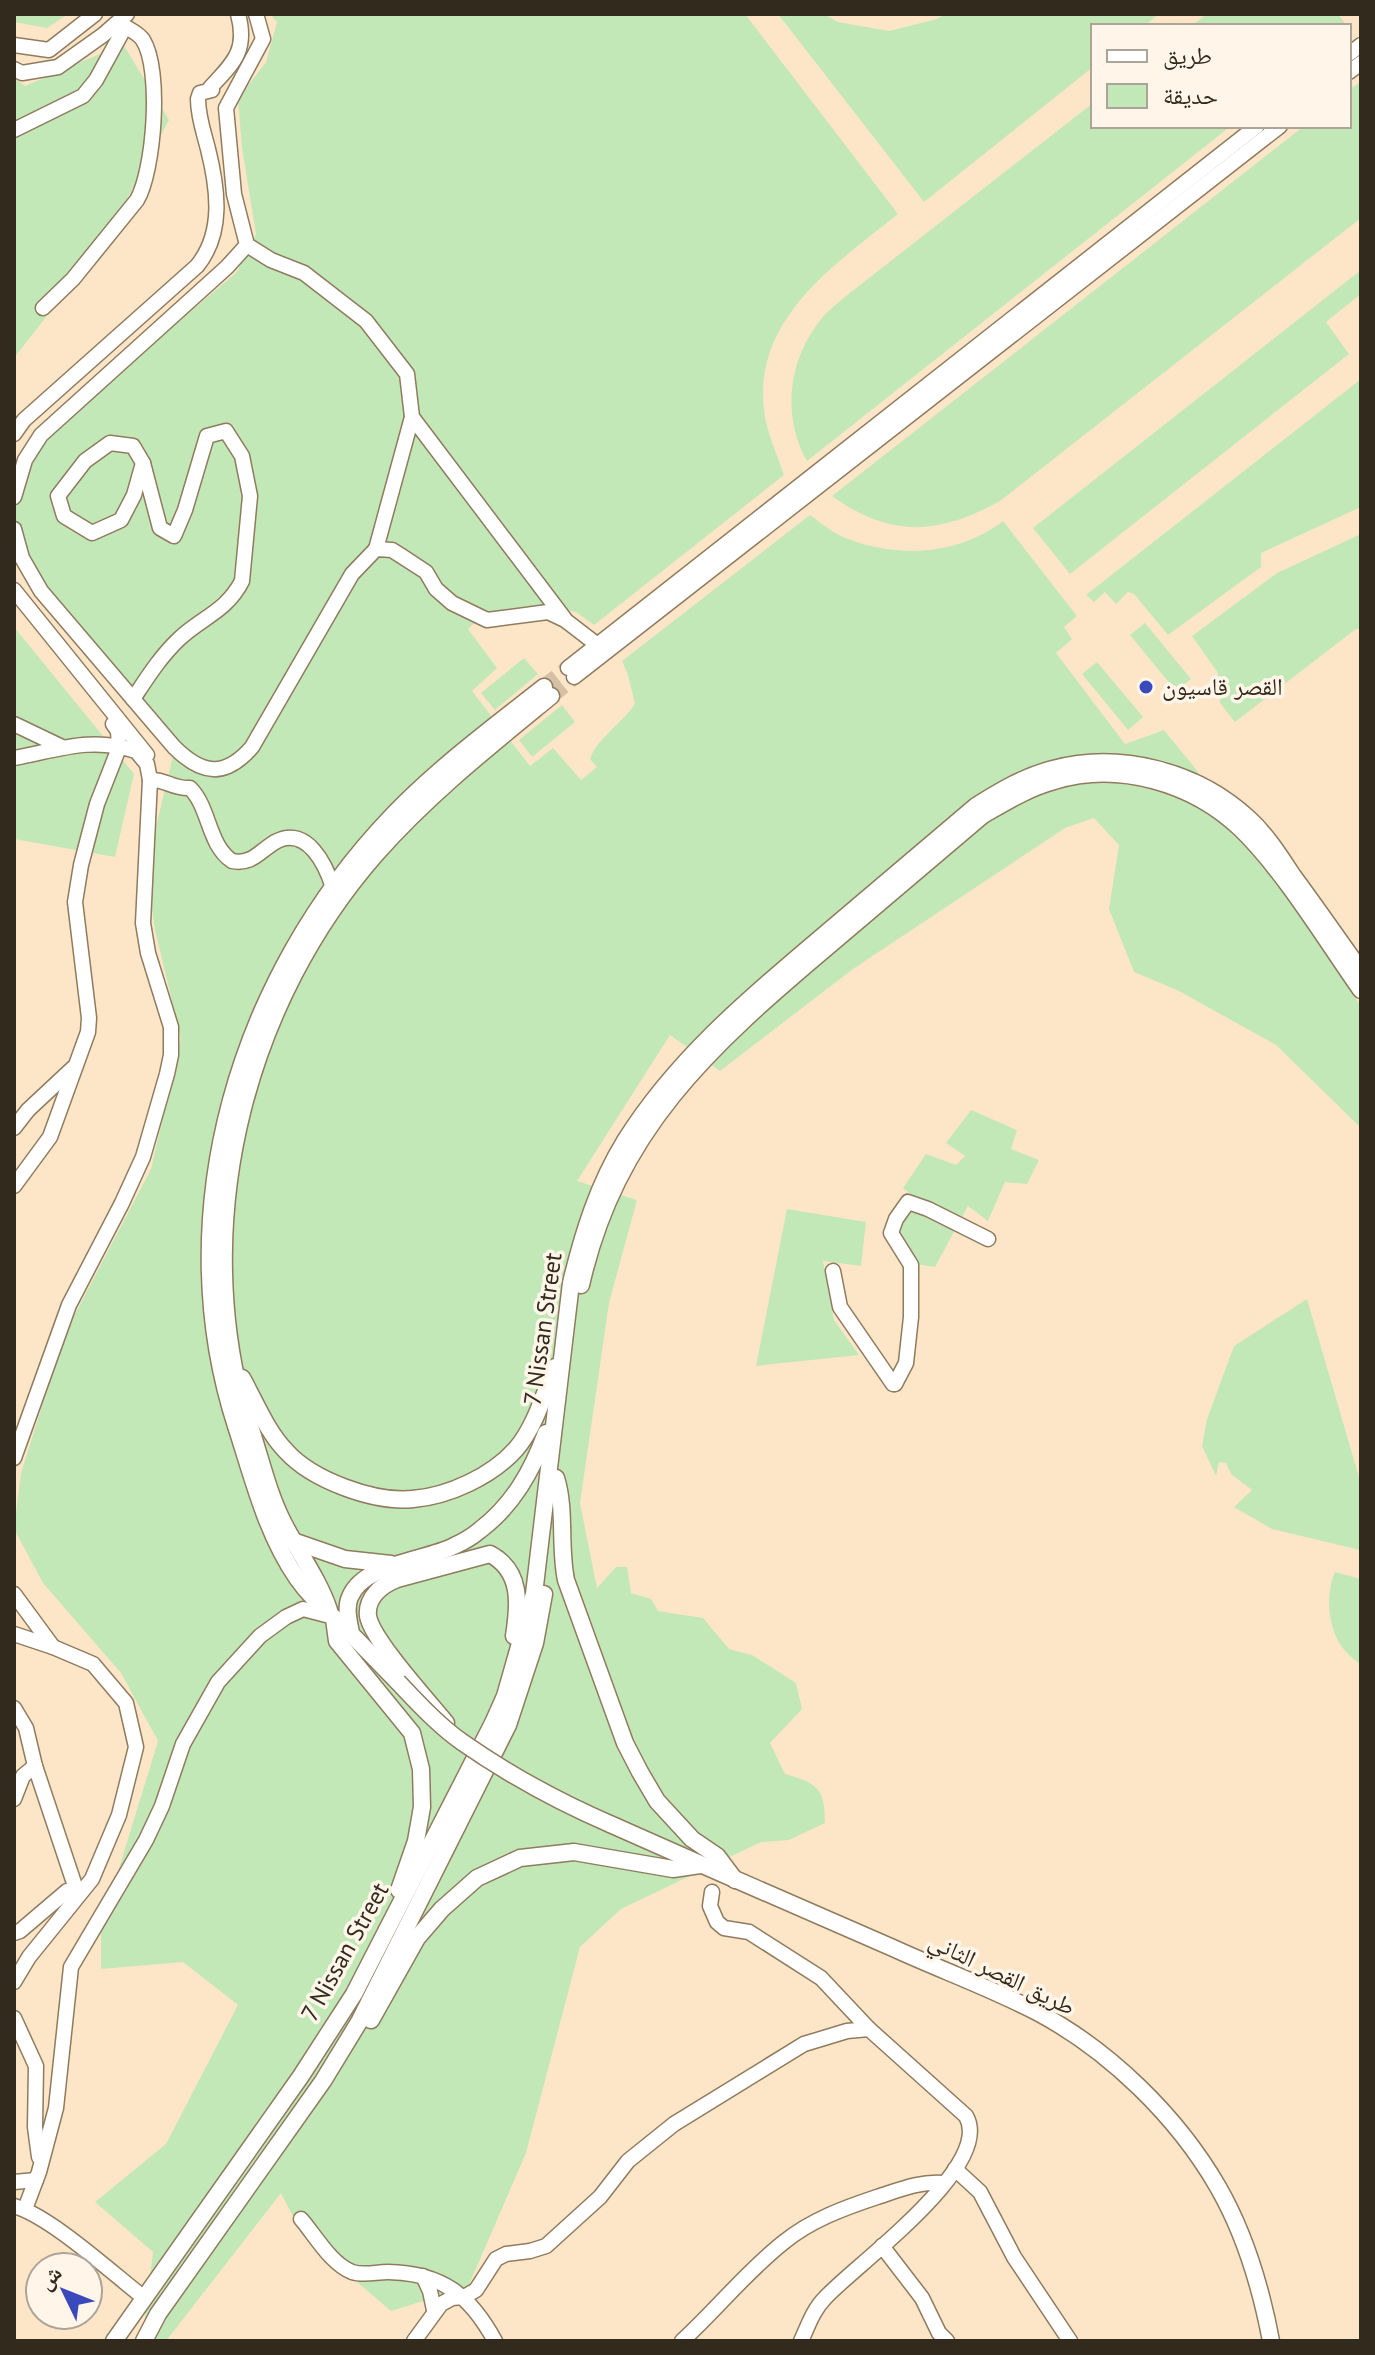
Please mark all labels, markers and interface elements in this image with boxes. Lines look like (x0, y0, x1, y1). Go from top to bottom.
legend (1091, 24, 1351, 128)
text: طريق (1163, 40, 1212, 71)
text: حديقة (1163, 80, 1218, 111)
place label: القصر قاسيون (1162, 671, 1283, 702)
marker: القصر قاسيون (1137, 678, 1155, 696)
street label: 7 Nissan Street (516, 1251, 569, 1407)
street label: 7 Nissan Street (294, 1877, 395, 2027)
street label: طريق القصر الثاني (922, 1925, 1080, 2026)
north arrow (24, 2251, 104, 2331)
text: ش (31, 2259, 68, 2295)

